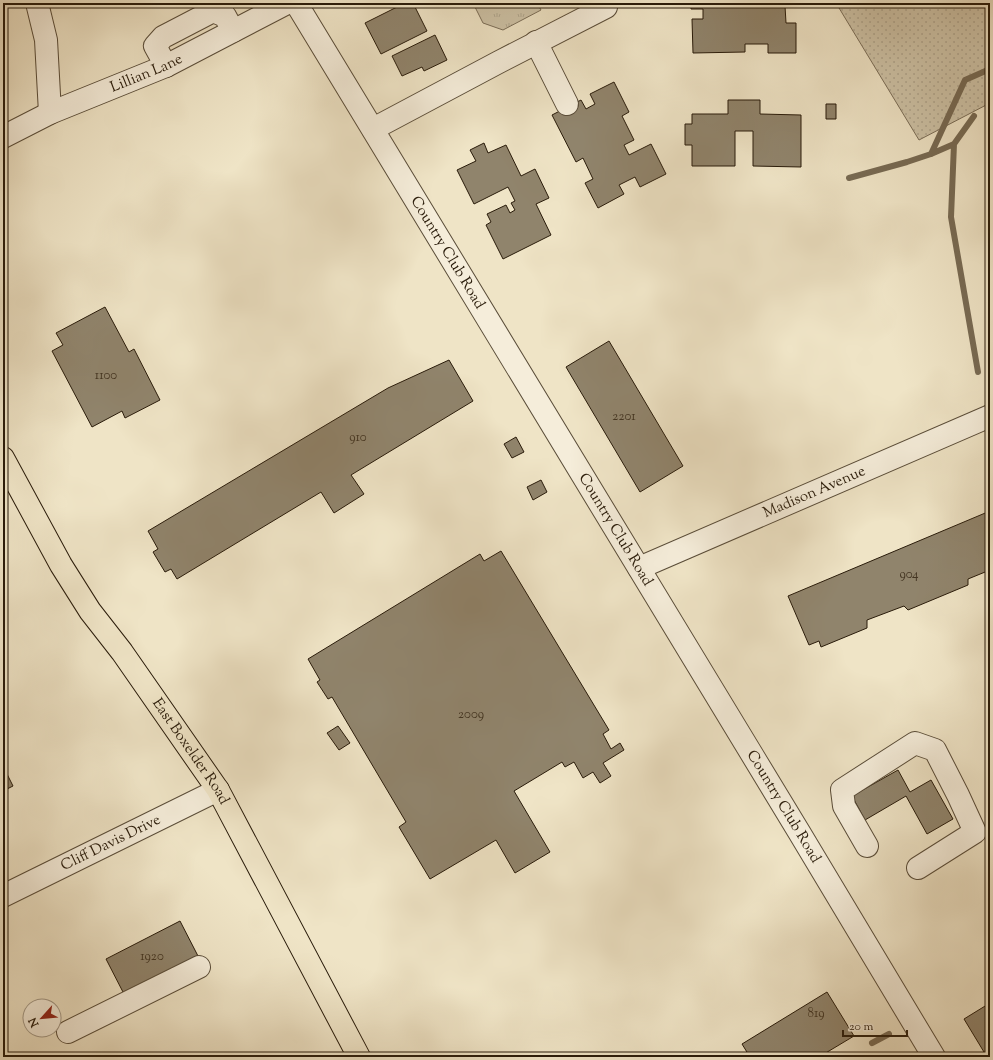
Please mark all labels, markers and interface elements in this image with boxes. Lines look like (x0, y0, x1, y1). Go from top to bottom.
street label: Lillian Lane (107, 49, 186, 98)
street label: Country Club Road (405, 192, 490, 313)
house number: 1100 (95, 367, 117, 385)
house number: 2201 (612, 408, 636, 426)
house number: 910 (349, 429, 367, 447)
street label: Madison Avenue (760, 461, 869, 524)
street label: Country Club Road (573, 469, 658, 590)
house number: 904 (899, 566, 919, 584)
street label: East Boxelder Road (147, 694, 235, 809)
house number: 2009 (458, 706, 484, 724)
street label: Country Club Road (741, 746, 826, 868)
street label: Cliff Davis Drive (57, 809, 164, 876)
house number: 1920 (140, 948, 164, 966)
north arrow (22, 998, 62, 1038)
house number: 819 (807, 1005, 825, 1023)
scale bar (843, 1012, 907, 1038)
text: N (25, 1014, 44, 1031)
text: 20 m (849, 1018, 874, 1036)

